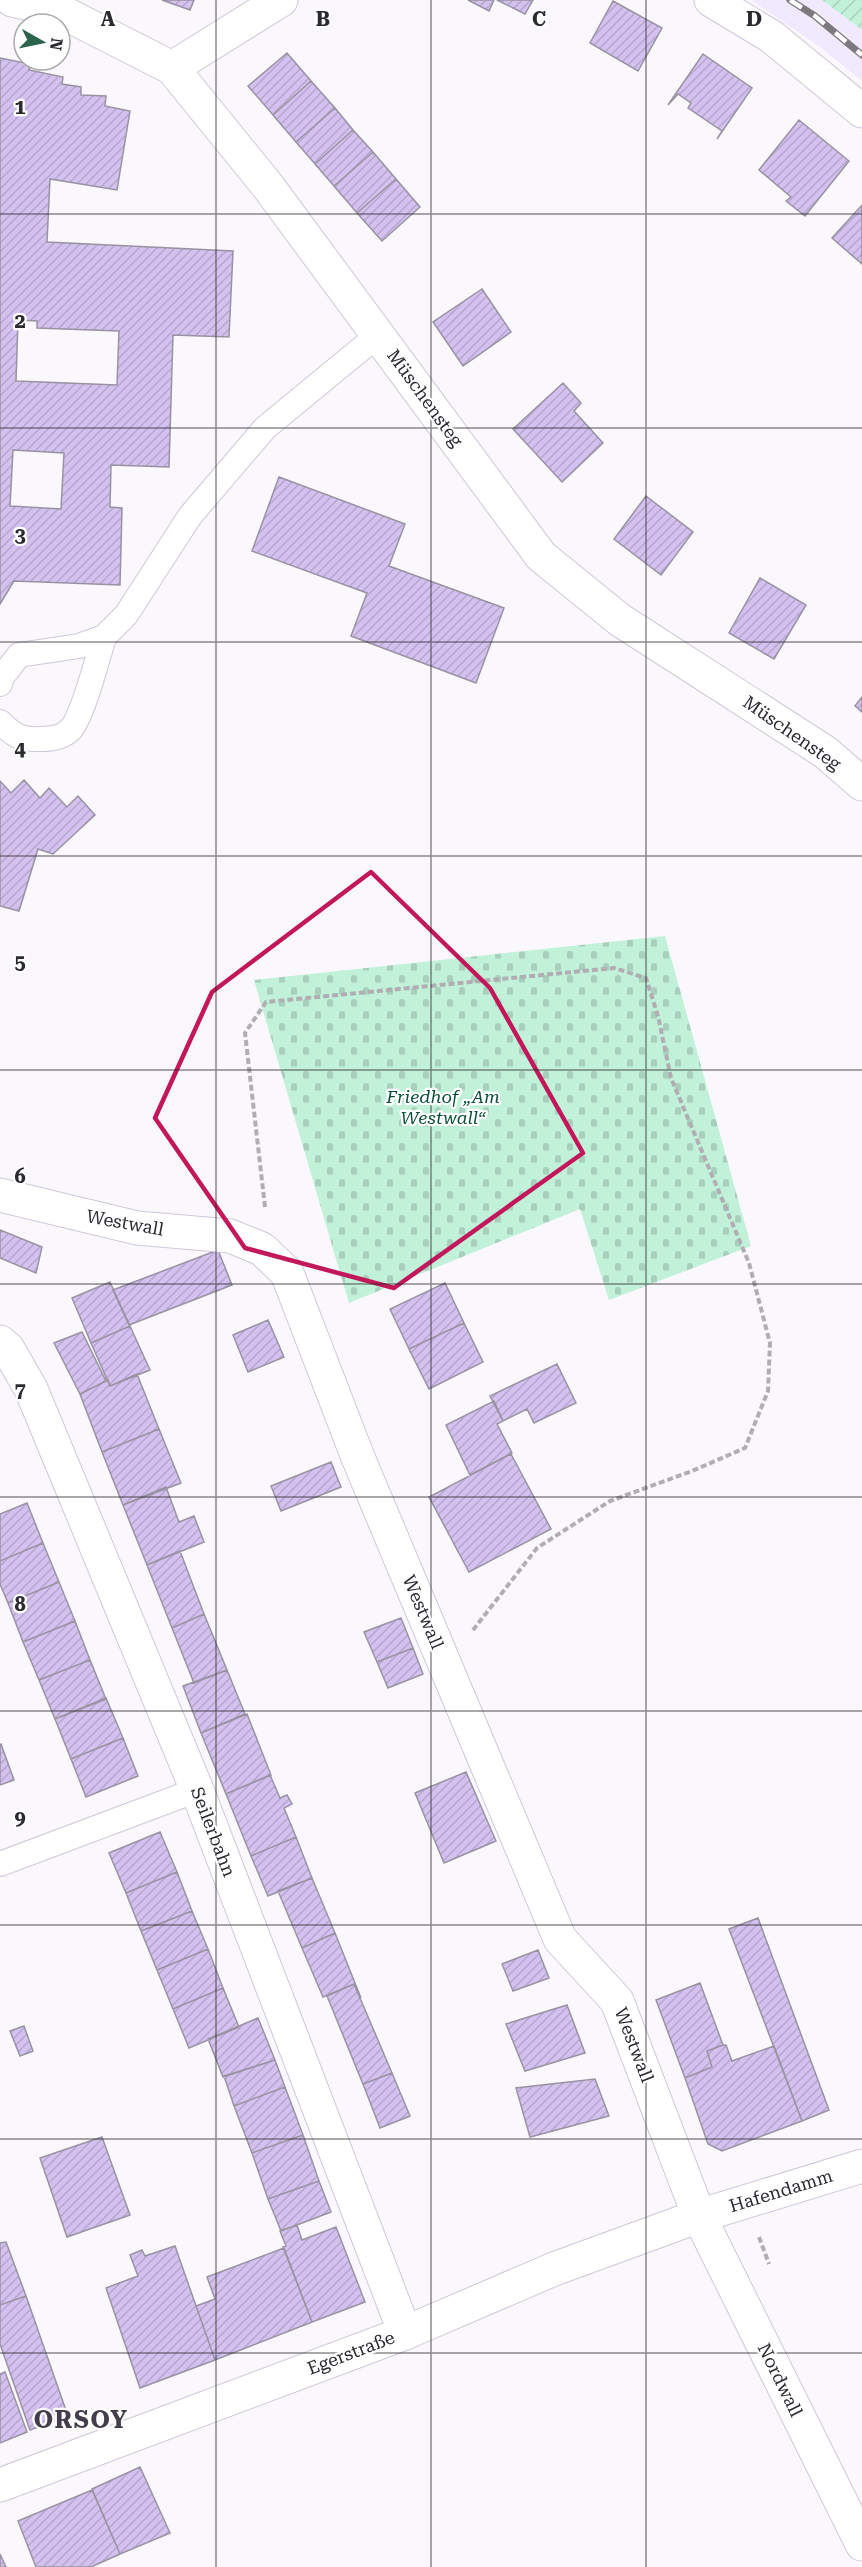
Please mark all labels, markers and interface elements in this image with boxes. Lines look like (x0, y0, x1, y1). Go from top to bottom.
text: A (101, 7, 116, 31)
text: B (316, 7, 330, 31)
text: C (532, 7, 546, 31)
text: D (746, 7, 762, 31)
north arrow (12, 12, 72, 72)
text: N (46, 37, 67, 52)
text: 1 (14, 95, 26, 119)
text: 2 (14, 309, 26, 333)
street label: Müschensteg (383, 345, 468, 451)
text: 3 (14, 523, 26, 547)
street label: Müschensteg (739, 691, 846, 775)
text: 4 (14, 737, 26, 761)
text: 5 (14, 950, 26, 974)
park label: Friedhof „Am Westwall“ (385, 1086, 500, 1128)
text: 6 (14, 1164, 26, 1188)
street label: Westwall (85, 1205, 166, 1240)
text: 7 (14, 1378, 26, 1402)
street label: Westwall (398, 1572, 449, 1652)
text: 8 (14, 1592, 26, 1616)
street label: Seilerbahn (187, 1784, 240, 1880)
text: 9 (14, 1806, 26, 1830)
street label: Westwall (611, 2004, 658, 2086)
street label: Hafendamm (727, 2165, 835, 2216)
street label: Egerstraße (304, 2326, 398, 2379)
street label: Nordwall (754, 2339, 808, 2421)
district label: ORSOY (34, 2406, 128, 2434)

